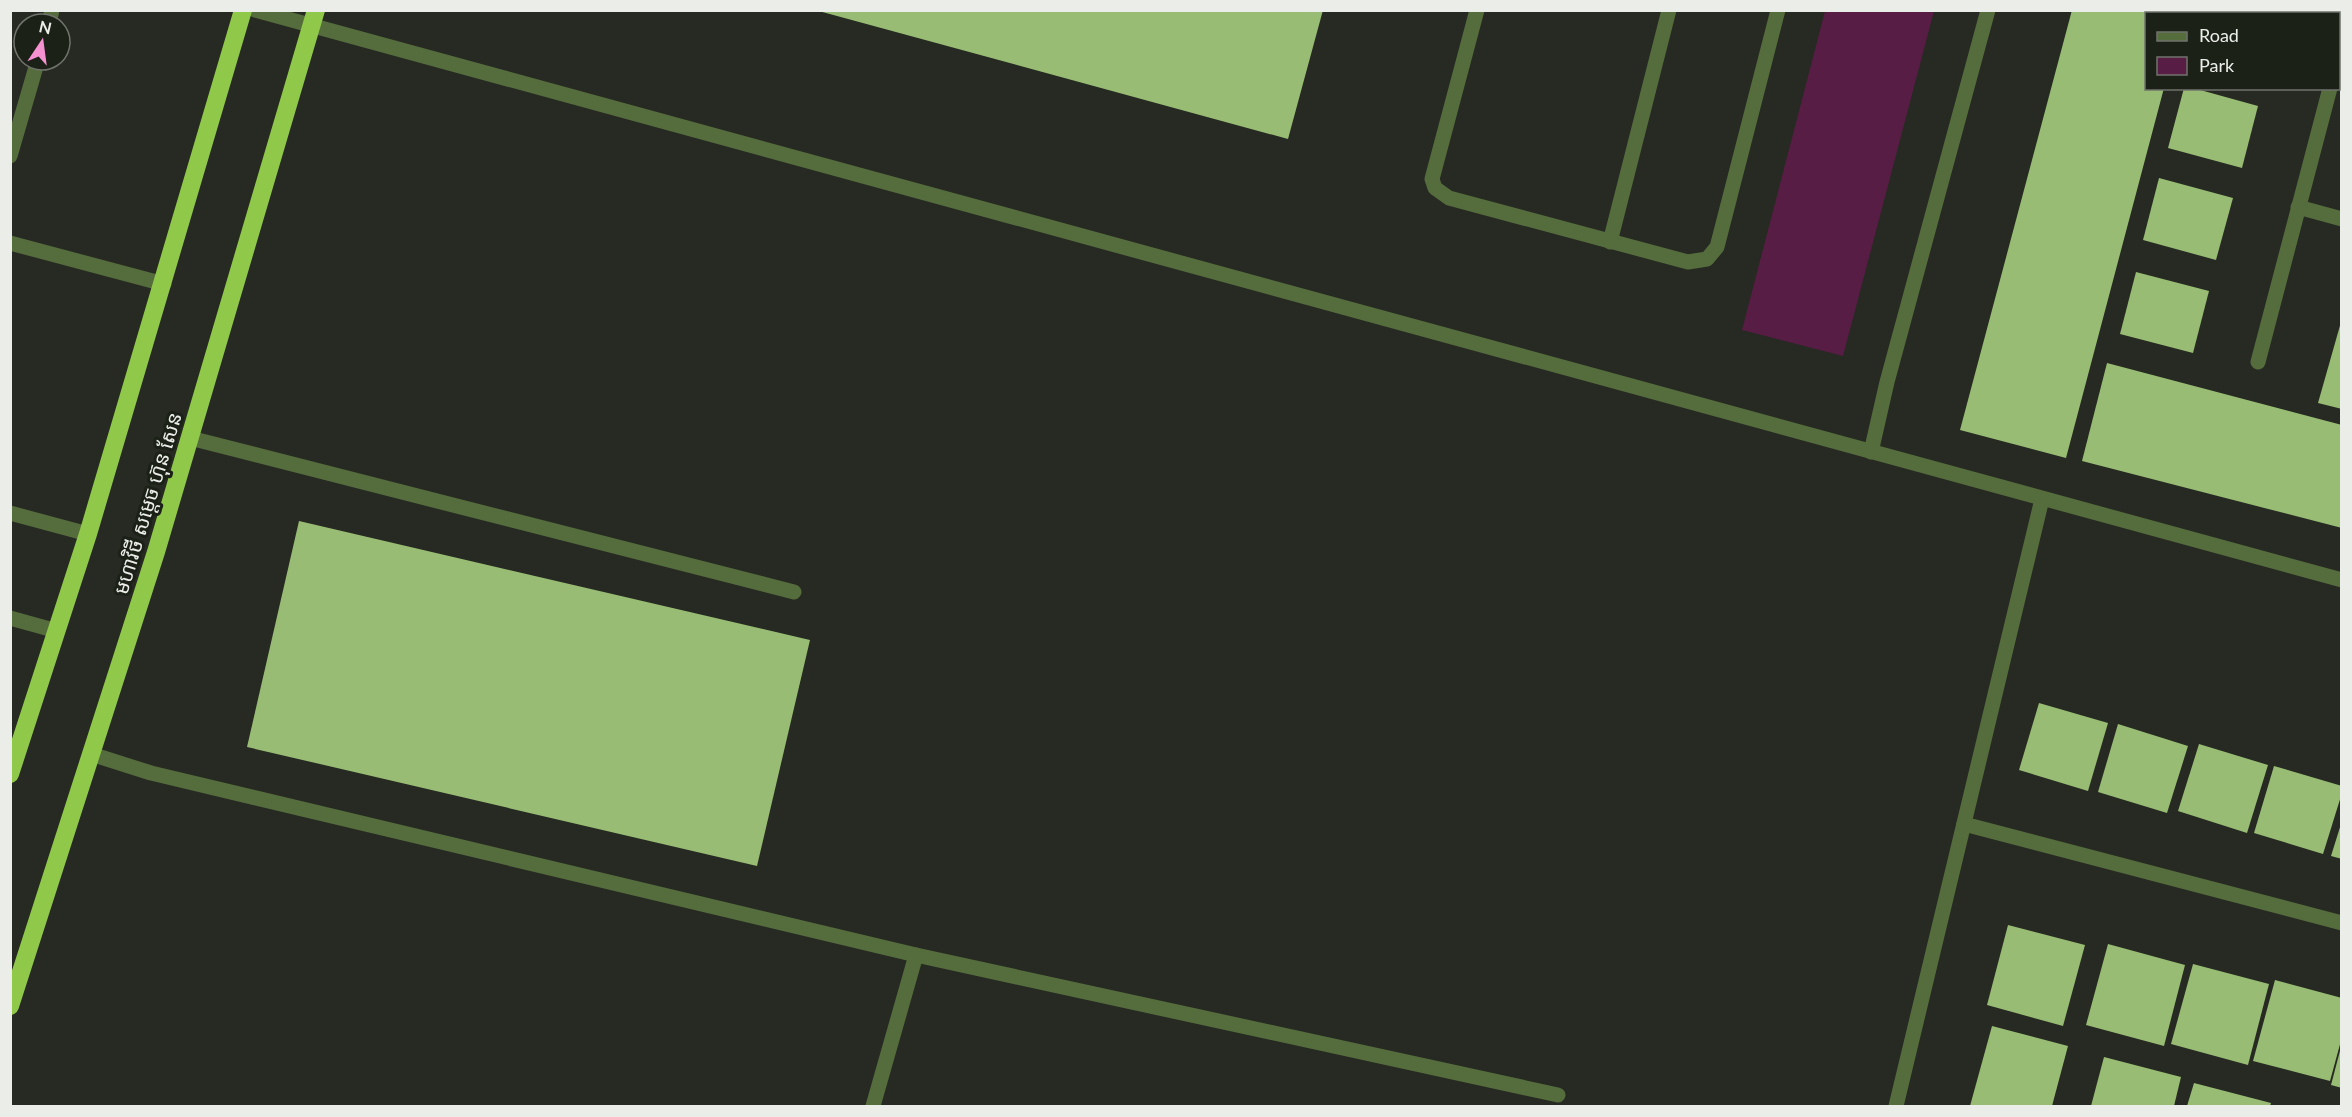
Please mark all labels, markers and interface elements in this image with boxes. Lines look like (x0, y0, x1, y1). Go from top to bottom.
north arrow (12, 12, 72, 72)
legend (2145, 12, 2340, 90)
text: N (37, 16, 54, 38)
text: Road (2199, 24, 2239, 46)
text: Park (2199, 54, 2235, 76)
street label: មហាវិថី សម្តេច ហ៊ុន សែន (108, 409, 189, 598)

